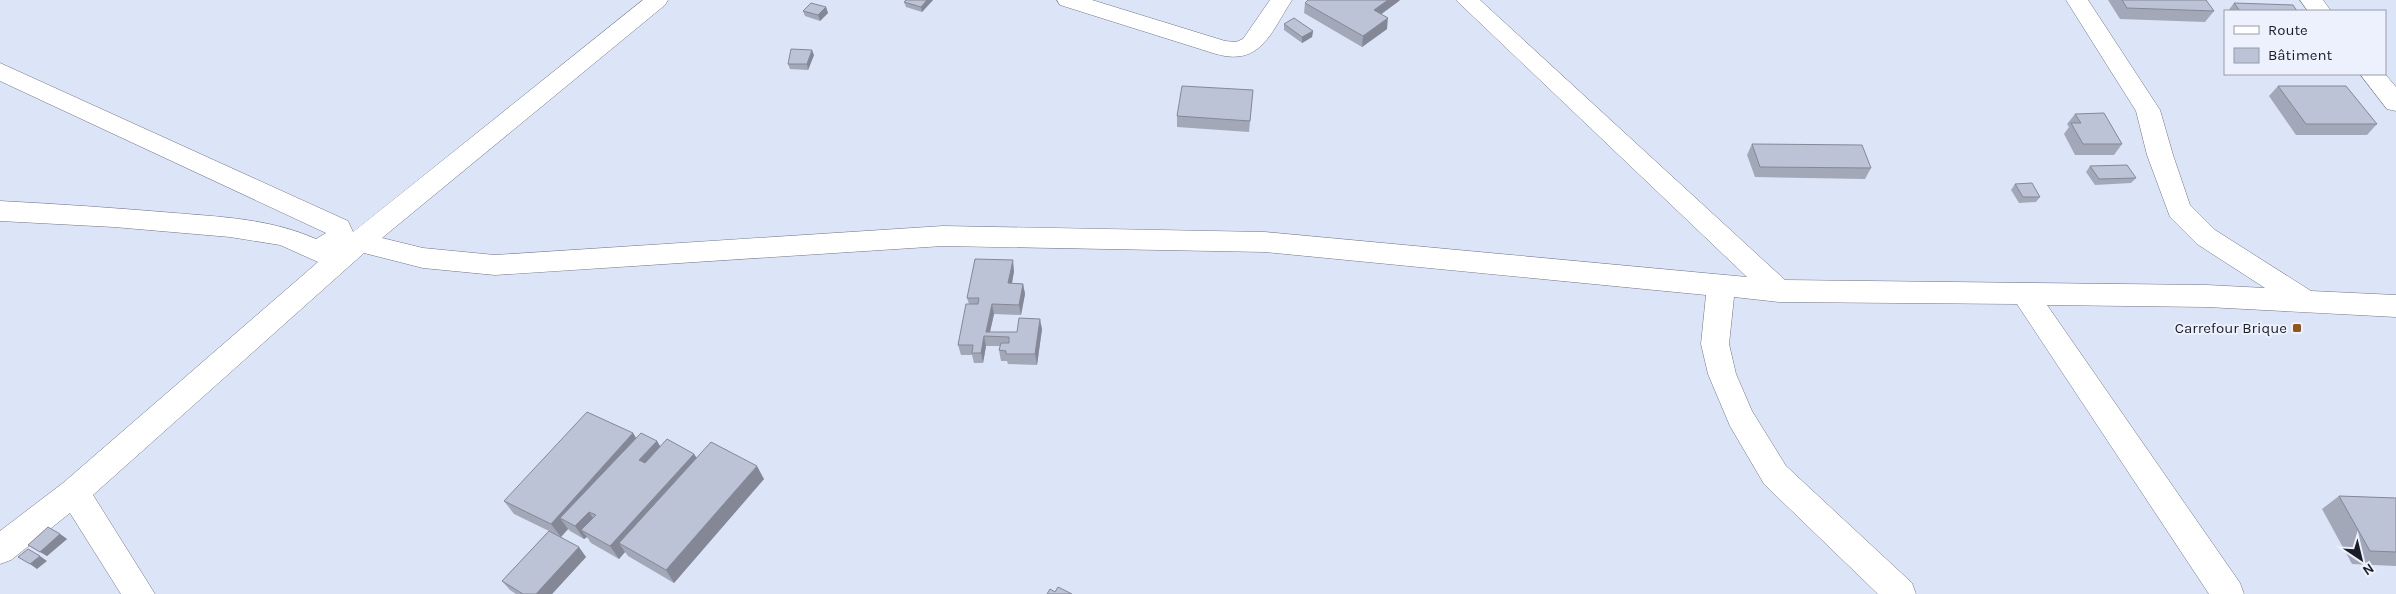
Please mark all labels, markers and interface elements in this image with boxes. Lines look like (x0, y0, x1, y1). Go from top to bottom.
legend (2224, 10, 2386, 75)
text: Route (2268, 21, 2308, 39)
text: Bâtiment (2268, 46, 2332, 64)
place label: Carrefour Brique (2175, 319, 2287, 337)
marker: Carrefour Brique (2291, 322, 2303, 334)
north arrow (2336, 534, 2386, 584)
text: N (2359, 559, 2377, 579)

